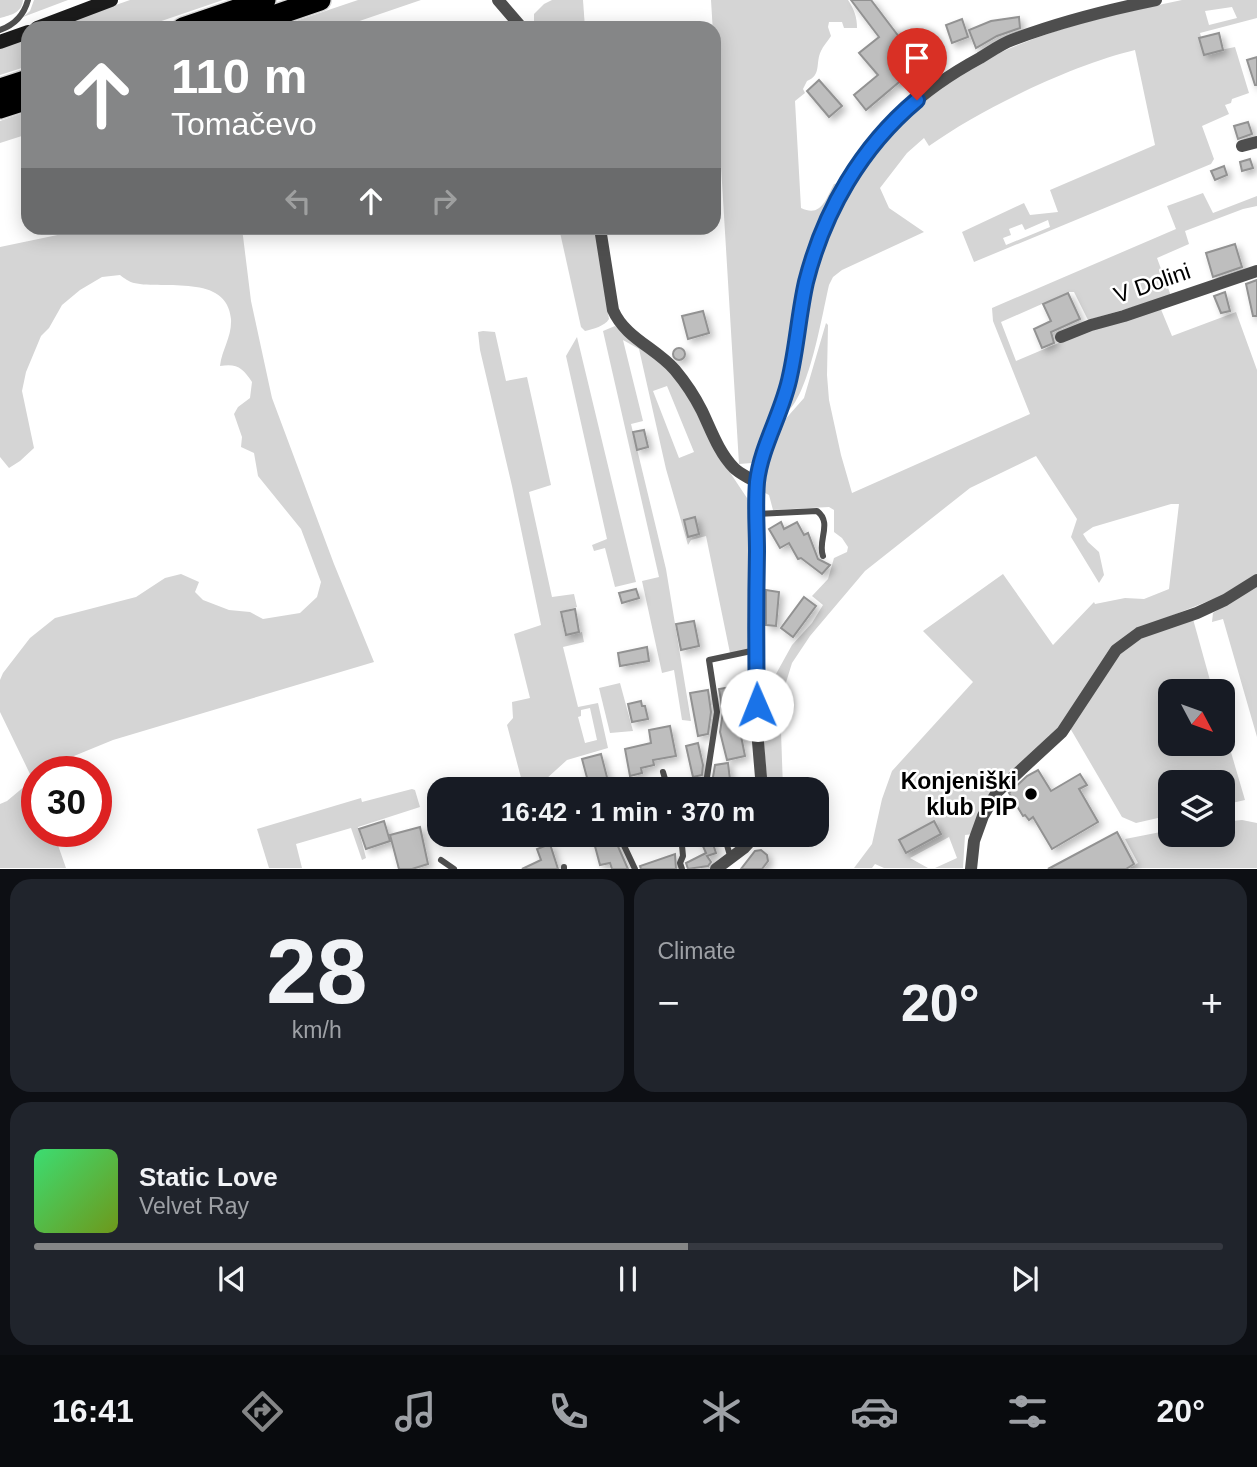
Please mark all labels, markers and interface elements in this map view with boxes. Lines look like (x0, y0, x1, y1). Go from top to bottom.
pin (887, 28, 947, 100)
icon: arrive (898, 39, 936, 77)
icon: ahead (56, 49, 147, 140)
text: 110 m (171, 49, 307, 103)
text: Tomačevo (171, 106, 317, 142)
icon: left (279, 182, 317, 220)
icon: ahead (352, 182, 390, 220)
icon: right (425, 182, 463, 220)
street label: V Dolini (1110, 258, 1194, 308)
position arrow (720, 668, 794, 742)
north arrow (1158, 679, 1236, 756)
map controls (1158, 679, 1235, 847)
speed limit sign: 30 (21, 756, 112, 847)
place label: Konjeniški klub PIP (901, 768, 1017, 820)
button: layers (1158, 770, 1235, 847)
marker: Konjeniški klub PIP (1023, 786, 1039, 802)
text: 16:42 · 1 min · 370 m (501, 797, 755, 827)
text: 28 (266, 921, 367, 1022)
text: Climate (658, 938, 735, 964)
text: 20° (901, 974, 980, 1032)
text: − (658, 982, 680, 1024)
text: + (1201, 982, 1223, 1024)
text: km/h (292, 1017, 342, 1043)
text: Static Love (139, 1162, 278, 1192)
text: Velvet Ray (139, 1193, 249, 1219)
icon: previous (213, 1260, 251, 1298)
icon: pause (609, 1260, 647, 1298)
icon: next (1006, 1260, 1044, 1298)
icon: directions (238, 1387, 287, 1436)
icon: music (391, 1387, 440, 1436)
icon: phone (544, 1387, 593, 1436)
icon: climate (697, 1387, 746, 1436)
icon: car (850, 1387, 899, 1436)
icon: filters (1003, 1387, 1052, 1436)
text: 16:41 (52, 1393, 134, 1429)
text: 20° (1157, 1393, 1205, 1429)

